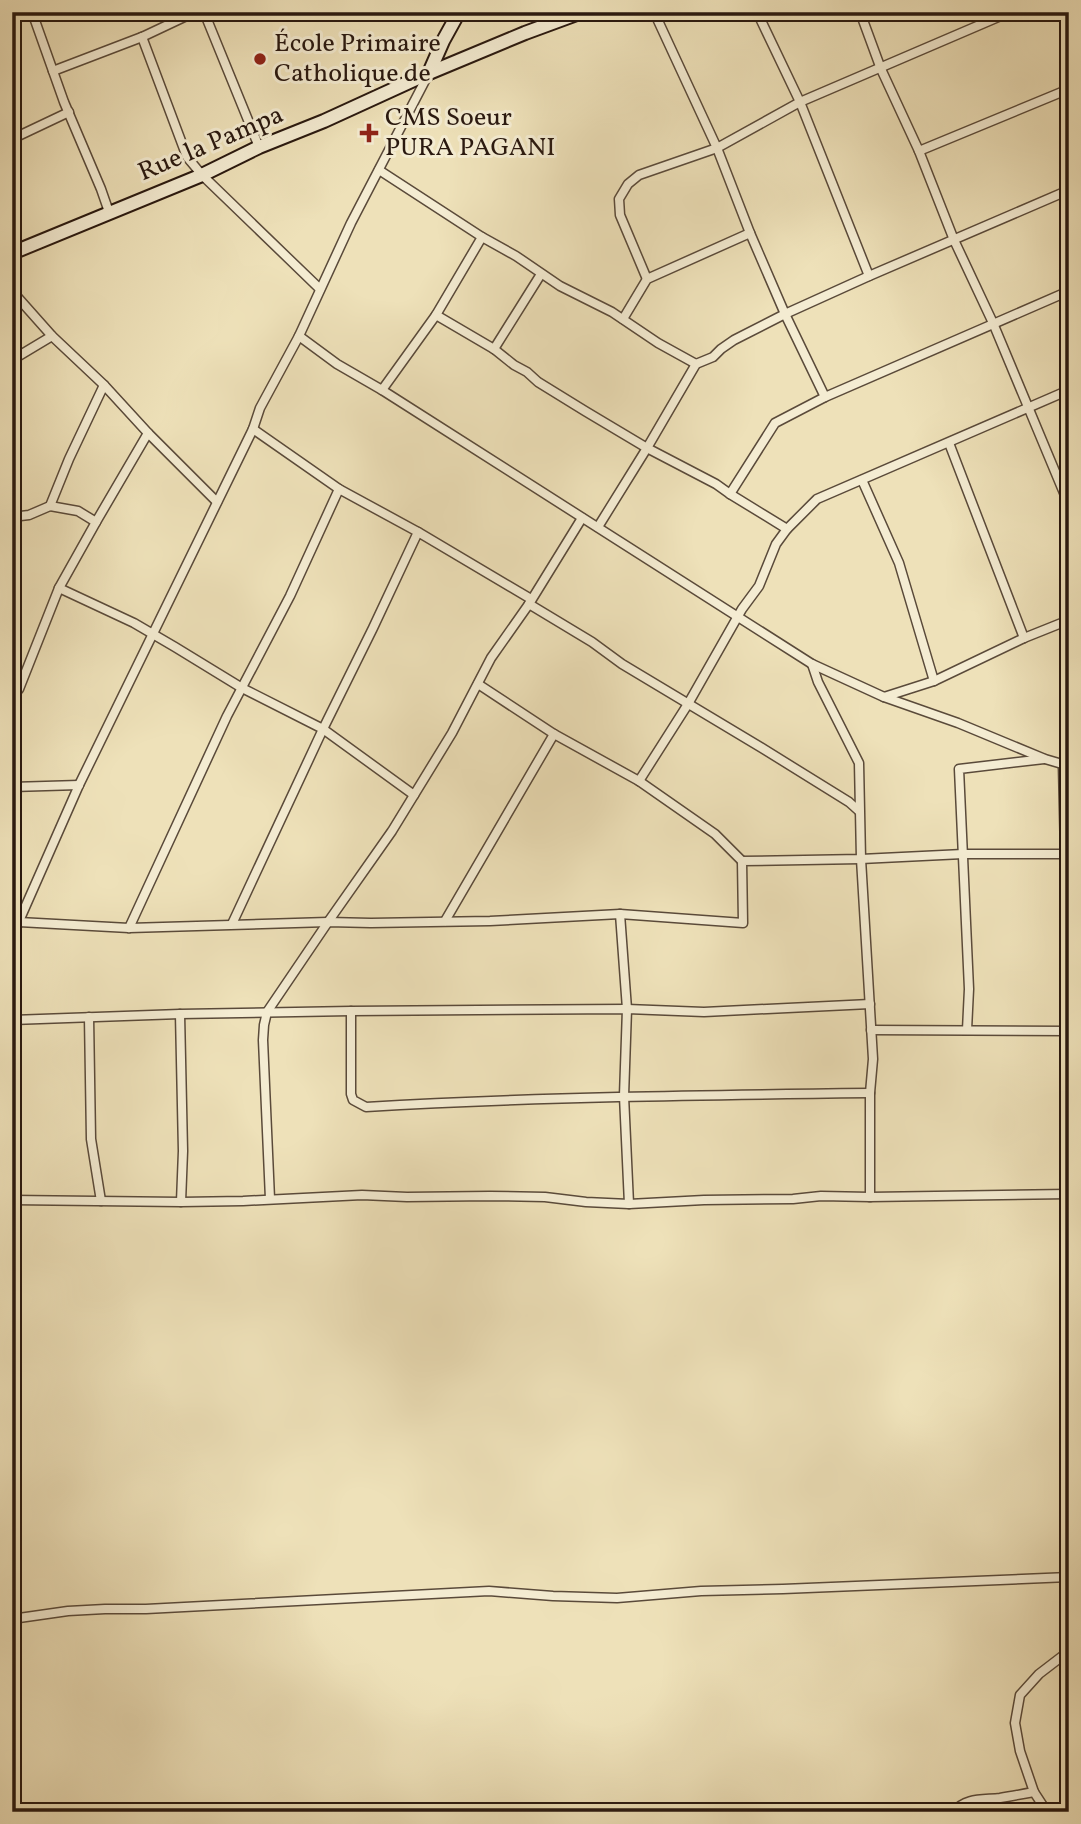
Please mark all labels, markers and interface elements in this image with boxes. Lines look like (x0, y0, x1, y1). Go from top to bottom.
place label: École Primaire Catholique de (274, 26, 441, 92)
marker: École Primaire Catholique de (252, 51, 268, 67)
street label: Rue la Pampa (133, 97, 289, 191)
place label: CMS Soeur PURA PAGANI (385, 100, 556, 166)
marker: CMS Soeur PURA PAGANI (359, 123, 379, 143)

